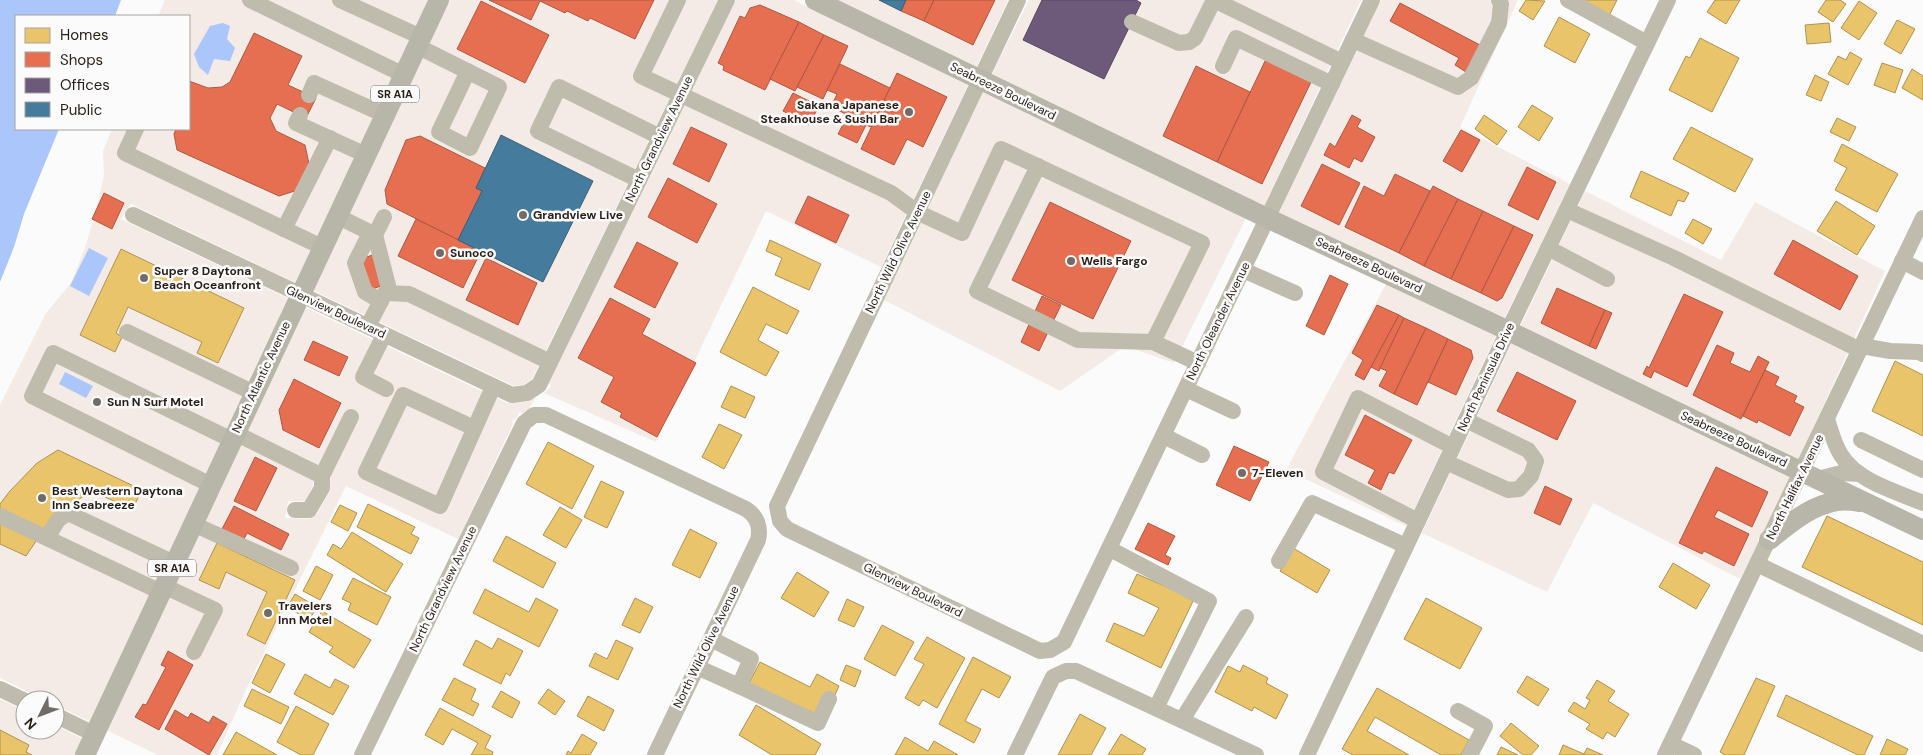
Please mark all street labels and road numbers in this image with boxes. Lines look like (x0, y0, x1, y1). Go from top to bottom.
street label: Seabreeze Boulevard (947, 58, 1059, 124)
street label: North Grandview Avenue (622, 73, 697, 205)
road number: SR A1A (371, 86, 419, 102)
street label: North Wild Olive Avenue (861, 188, 935, 316)
street label: Seabreeze Boulevard (1313, 233, 1425, 297)
street label: North Oleander Avenue (1182, 259, 1254, 383)
street label: Glenview Boulevard (284, 282, 388, 342)
street label: North Atlantic Avenue (228, 318, 294, 435)
street label: North Peninsula Drive (1454, 320, 1518, 434)
street label: Seabreeze Boulevard (1678, 407, 1790, 471)
street label: North Halifax Avenue (1763, 432, 1828, 542)
street label: North Grandview Avenue (406, 523, 481, 655)
street label: Glenview Boulevard (861, 559, 965, 621)
road number: SR A1A (148, 560, 196, 576)
street label: North Wild Olive Avenue (669, 583, 743, 711)

